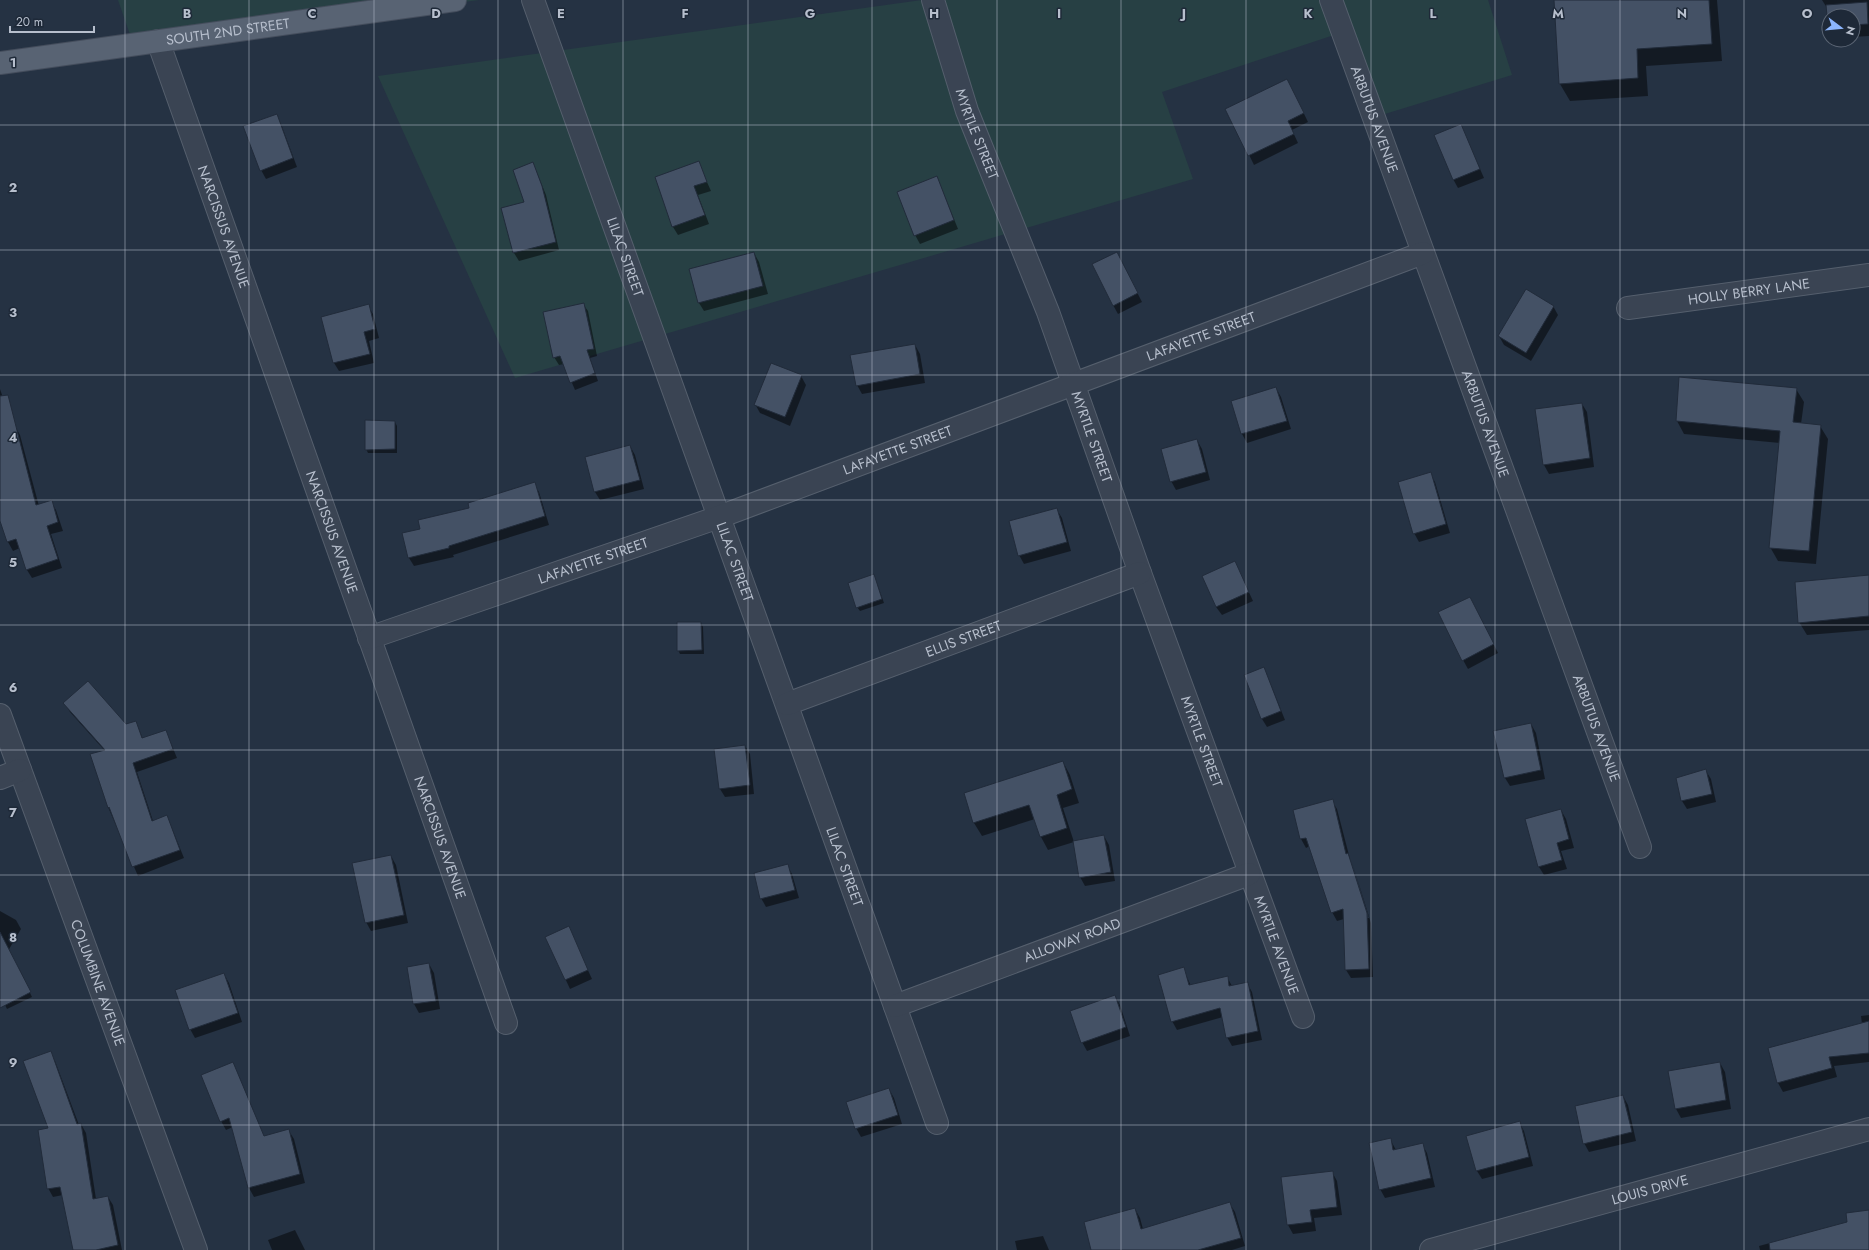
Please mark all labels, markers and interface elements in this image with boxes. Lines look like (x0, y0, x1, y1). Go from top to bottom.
text: B (183, 4, 192, 23)
text: C (307, 4, 317, 23)
text: D (431, 4, 441, 23)
text: E (557, 4, 565, 23)
text: F (681, 4, 689, 23)
text: G (805, 4, 816, 23)
text: H (929, 4, 939, 23)
text: I (1057, 4, 1061, 23)
text: J (1179, 4, 1186, 23)
text: K (1303, 4, 1313, 23)
text: L (1430, 4, 1437, 23)
text: M (1552, 4, 1564, 23)
text: N (1677, 4, 1687, 23)
text: O (1802, 4, 1813, 23)
scale bar (10, 8, 94, 34)
north arrow (1821, 8, 1861, 48)
text: 20 m (16, 13, 43, 31)
street label: SOUTH 2ND STREET (165, 13, 291, 50)
text: N (1842, 24, 1860, 37)
text: 1 (10, 53, 16, 72)
street label: ARBUTUS AVENUE (1346, 63, 1403, 176)
street label: MYRTLE STREET (951, 86, 1004, 183)
street label: NARCISSUS AVENUE (193, 162, 255, 291)
text: 2 (9, 178, 17, 197)
street label: LILAC STREET (602, 214, 649, 300)
street label: HOLLY BERRY LANE (1687, 273, 1811, 310)
text: 3 (9, 303, 17, 322)
street label: LAFAYETTE STREET (1143, 307, 1259, 366)
street label: ARBUTUS AVENUE (1457, 367, 1514, 480)
street label: MYRTLE STREET (1067, 388, 1117, 486)
street label: LAFAYETTE STREET (840, 420, 955, 480)
text: 4 (8, 428, 18, 447)
street label: NARCISSUS AVENUE (301, 468, 363, 596)
street label: LILAC STREET (712, 519, 759, 605)
street label: LAFAYETTE STREET (535, 532, 651, 589)
text: 5 (9, 553, 17, 572)
street label: ELLIS STREET (922, 615, 1005, 662)
street label: ARBUTUS AVENUE (1568, 672, 1625, 785)
text: 6 (9, 678, 18, 697)
street label: MYRTLE STREET (1176, 693, 1228, 790)
street label: NARCISSUS AVENUE (409, 773, 471, 902)
text: 7 (9, 803, 17, 822)
street label: LILAC STREET (821, 824, 868, 910)
street label: MYRTLE AVENUE (1249, 893, 1304, 997)
street label: ALLOWAY ROAD (1021, 913, 1123, 967)
street label: COLUMBINE AVENUE (66, 917, 130, 1049)
text: 8 (9, 928, 17, 947)
text: 9 (9, 1053, 18, 1072)
street label: LOUIS DRIVE (1609, 1169, 1690, 1210)

